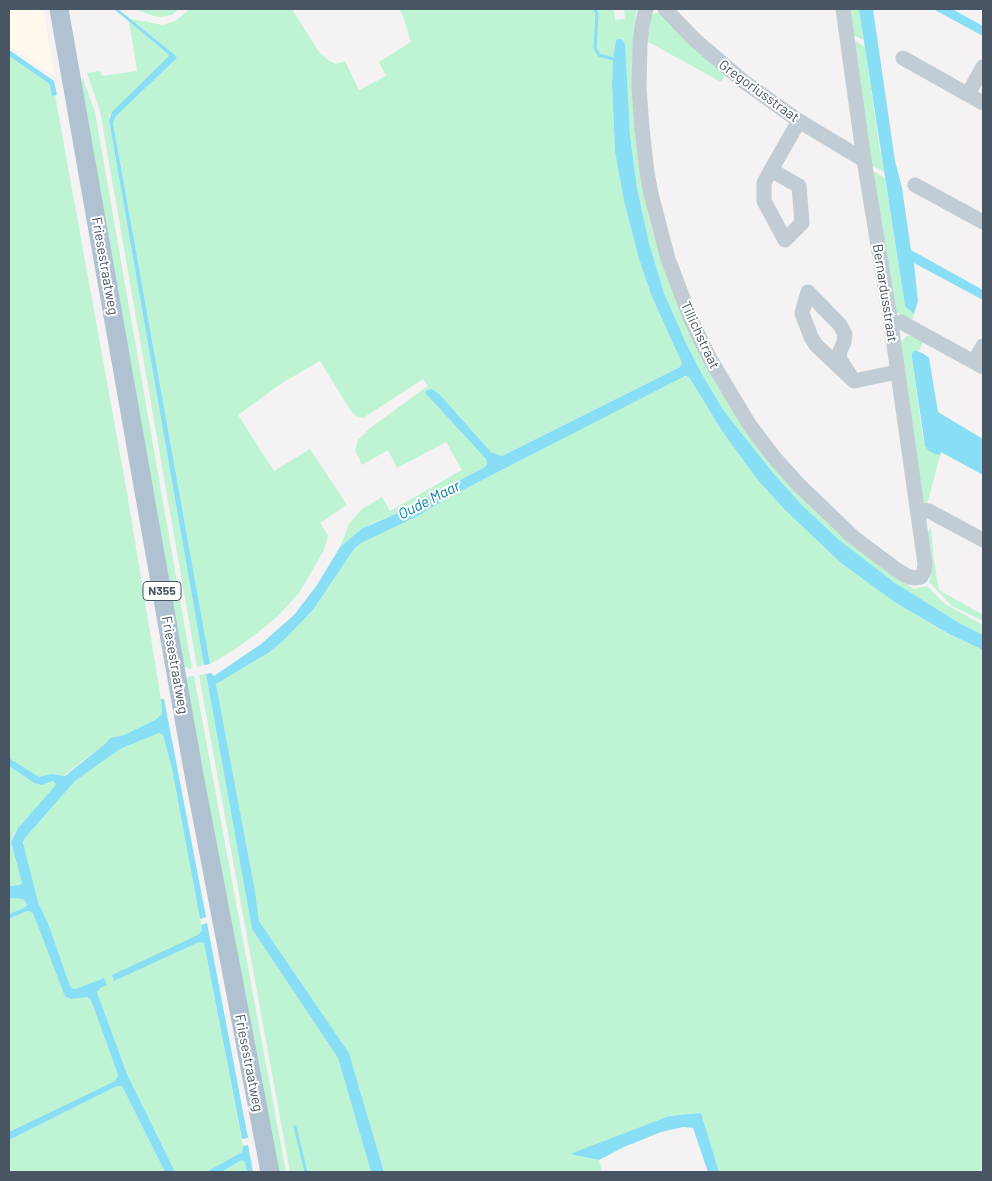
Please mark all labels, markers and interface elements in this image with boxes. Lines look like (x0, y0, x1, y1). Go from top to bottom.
street label: Gregoriusstraat (716, 56, 802, 126)
street label: Friesestraatweg (88, 216, 122, 316)
street label: Bernardusstraat (869, 243, 901, 343)
street label: Tillichstraat (677, 299, 723, 371)
water label: Oude Maar (395, 477, 463, 523)
road number: N355 (143, 582, 181, 600)
street label: Friesestraatweg (158, 615, 192, 715)
street label: Friesestraatweg (231, 1013, 267, 1113)

